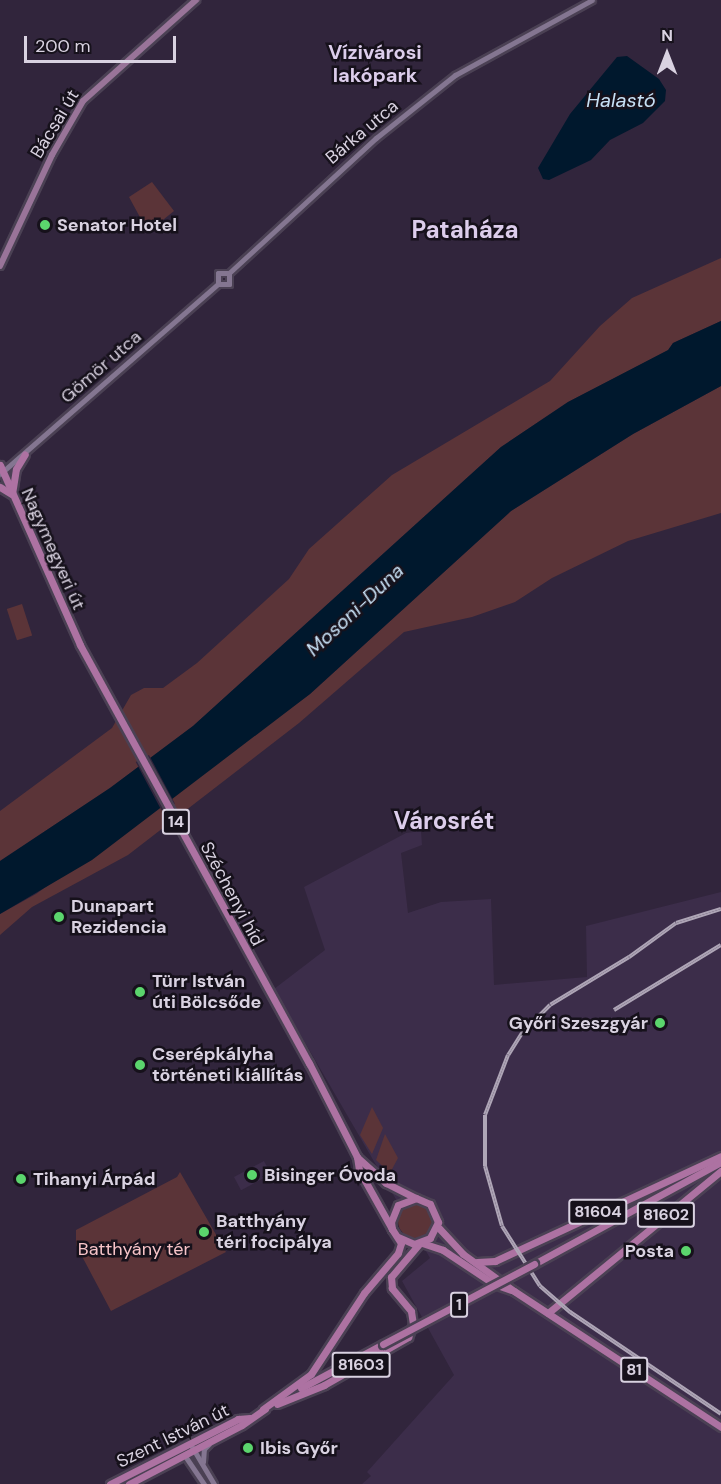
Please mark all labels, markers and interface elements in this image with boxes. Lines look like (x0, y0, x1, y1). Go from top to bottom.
scale bar (27, 24, 178, 62)
north arrow (637, 24, 697, 84)
text: N (661, 25, 673, 46)
text: 200 m (35, 34, 91, 58)
district label: Vízivárosi lakópark (328, 41, 422, 88)
street label: Bácsai út (26, 86, 84, 162)
water label: Halastó (586, 88, 656, 112)
street label: Bárka utca (321, 95, 403, 169)
place label: Senator Hotel (57, 214, 177, 236)
district label: Pataháza (411, 216, 519, 244)
marker: Senator Hotel (38, 218, 52, 232)
street label: Gömör utca (56, 326, 146, 408)
street label: Nagymegyeri út (16, 485, 90, 613)
water label: Mosoni-Duna (301, 559, 409, 661)
district label: Városrét (394, 807, 494, 835)
road number: 14 (161, 809, 191, 835)
street label: Széchenyi híd (196, 838, 268, 950)
place label: Dunapart Rezidencia (71, 896, 167, 938)
marker: Dunapart Rezidencia (52, 910, 66, 924)
place label: Türr István úti Bölcsőde (152, 971, 261, 1014)
marker: Türr István úti Bölcsőde (133, 985, 147, 999)
place label: Győri Szeszgyár (509, 1012, 648, 1034)
marker: Győri Szeszgyár (653, 1016, 667, 1030)
place label: Cserépkályha történeti kiállítás (152, 1044, 303, 1086)
marker: Cserépkályha történeti kiállítás (133, 1058, 147, 1072)
place label: Bisinger Óvoda (264, 1164, 396, 1186)
place label: Tihanyi Árpád (33, 1168, 155, 1190)
marker: Bisinger Óvoda (245, 1168, 259, 1182)
marker: Tihanyi Árpád (14, 1172, 28, 1186)
road number: 81604 (568, 1199, 628, 1225)
road number: 81602 (636, 1202, 696, 1228)
place label: Batthyány téri focipálya (216, 1211, 332, 1254)
marker: Batthyány téri focipálya (197, 1225, 211, 1239)
park label: Batthyány tér (78, 1238, 190, 1260)
place label: Posta (625, 1240, 674, 1262)
marker: Posta (679, 1244, 693, 1258)
road number: 1 (450, 1292, 468, 1318)
road number: 81603 (331, 1352, 391, 1378)
road number: 81 (619, 1357, 649, 1383)
street label: Szent István út (113, 1399, 233, 1473)
place label: Ibis Győr (260, 1437, 338, 1459)
marker: Ibis Győr (241, 1441, 255, 1455)

